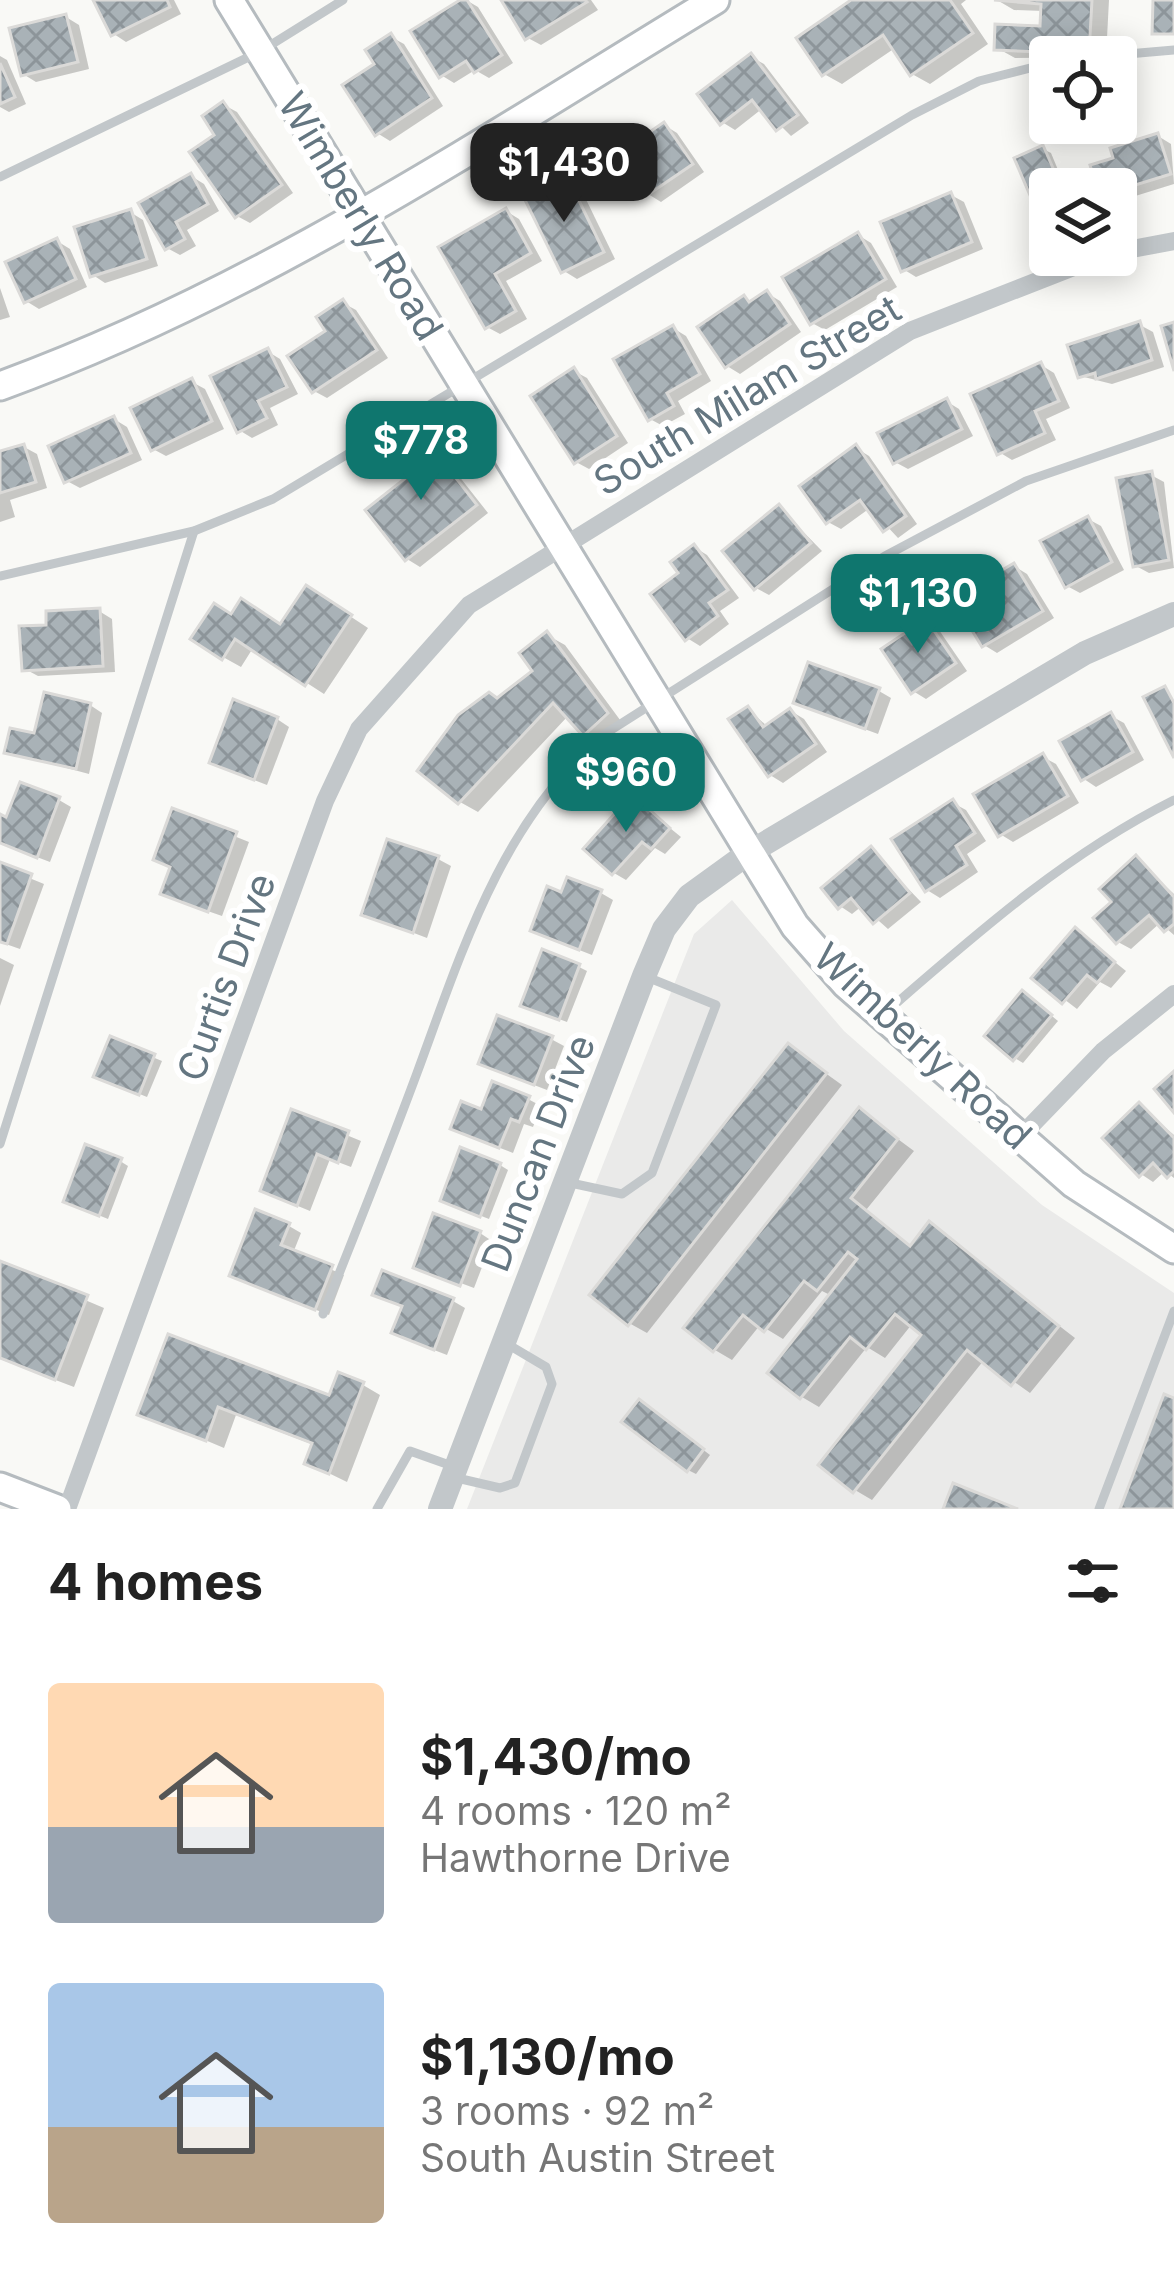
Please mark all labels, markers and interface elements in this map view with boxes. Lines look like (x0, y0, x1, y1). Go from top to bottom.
map controls (1029, 36, 1137, 276)
button: locate (1029, 36, 1137, 144)
street label: Wimberly Road (269, 83, 454, 348)
pin: $1,430 (466, 123, 662, 225)
text: $1,430 (497, 138, 631, 185)
button: layers (1029, 168, 1137, 276)
street label: South Milam Street (585, 284, 909, 505)
pin: $778 (350, 401, 492, 503)
text: $778 (373, 416, 469, 463)
pin: $1,130 (820, 554, 1016, 656)
text: $1,130 (858, 569, 978, 616)
pin: $960 (555, 733, 697, 835)
text: $960 (575, 748, 677, 795)
street label: Curtis Drive (166, 867, 285, 1087)
street label: Wimberly Road (805, 933, 1042, 1158)
street label: Duncan Drive (471, 1028, 604, 1278)
icon: filters (1060, 1548, 1126, 1614)
text: 4 homes (48, 1551, 263, 1612)
text: $1,430/mo (420, 1726, 692, 1787)
icon: home (144, 1731, 288, 1875)
text: 4 rooms · 120 m² (420, 1787, 732, 1834)
text: Hawthorne Drive (420, 1834, 731, 1881)
text: $1,130/mo (420, 2026, 675, 2087)
icon: home (144, 2031, 288, 2175)
text: 3 rooms · 92 m² (420, 2087, 714, 2134)
text: South Austin Street (420, 2134, 775, 2181)

